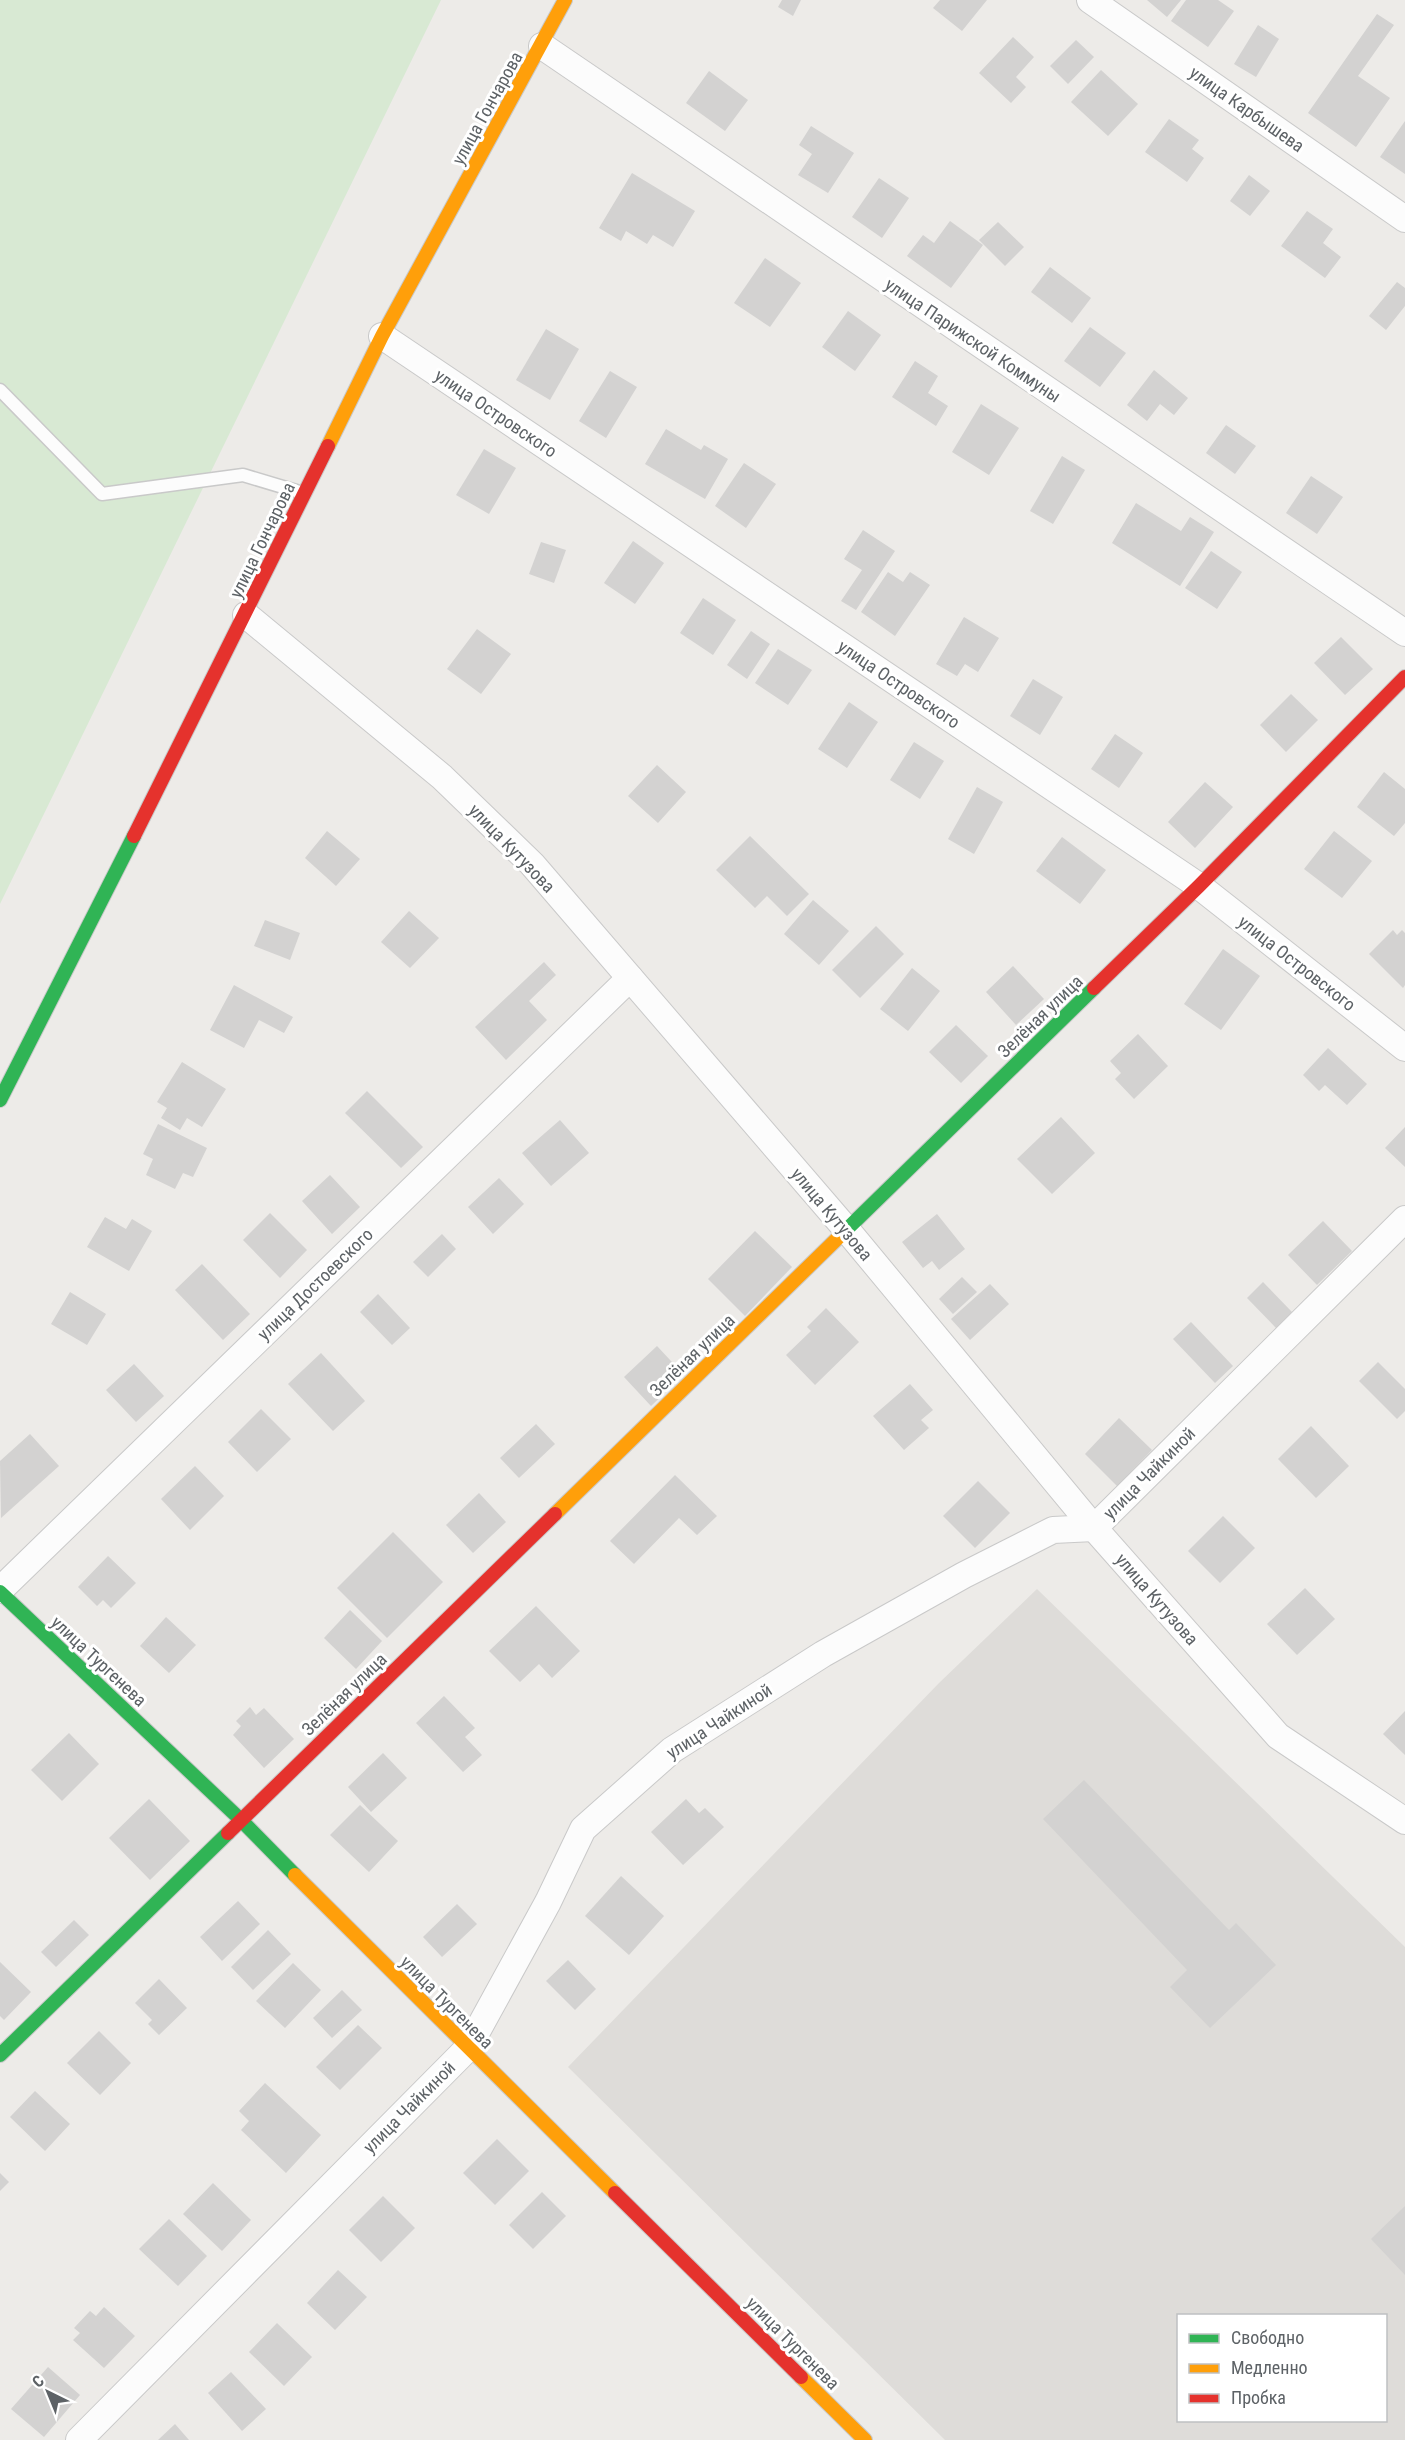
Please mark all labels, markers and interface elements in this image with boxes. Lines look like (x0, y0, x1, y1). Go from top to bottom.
street label: улица Гончарова (447, 48, 527, 168)
street label: улица Карбышева (1186, 62, 1308, 156)
street label: улица Парижской Коммуны (881, 273, 1065, 407)
street label: улица Островского (431, 364, 561, 462)
street label: улица Гончарова (225, 479, 299, 601)
street label: улица Островского (834, 635, 964, 733)
street label: улица Кутузова (465, 799, 559, 897)
street label: улица Островского (1234, 911, 1360, 1015)
street label: Зелёная улица (993, 970, 1087, 1062)
street label: улица Кутузова (787, 1163, 877, 1265)
street label: улица Достоевского (253, 1224, 377, 1344)
street label: Зелёная улица (645, 1309, 739, 1401)
street label: улица Чайкиной (1099, 1423, 1199, 1523)
street label: улица Кутузова (1111, 1549, 1203, 1649)
street label: улица Тургенева (47, 1611, 151, 1711)
street label: Зелёная улица (297, 1648, 391, 1740)
street label: улица Чайкиной (662, 1679, 776, 1763)
street label: улица Тургенева (396, 1951, 498, 2053)
street label: улица Чайкиной (359, 2057, 459, 2157)
street label: улица Тургенева (742, 2292, 844, 2394)
legend (1177, 2314, 1387, 2422)
text: Свободно (1231, 2327, 1304, 2348)
text: Медленно (1231, 2357, 1308, 2378)
north arrow (18, 2362, 78, 2422)
text: С (28, 2371, 48, 2391)
text: Пробка (1231, 2387, 1286, 2408)

